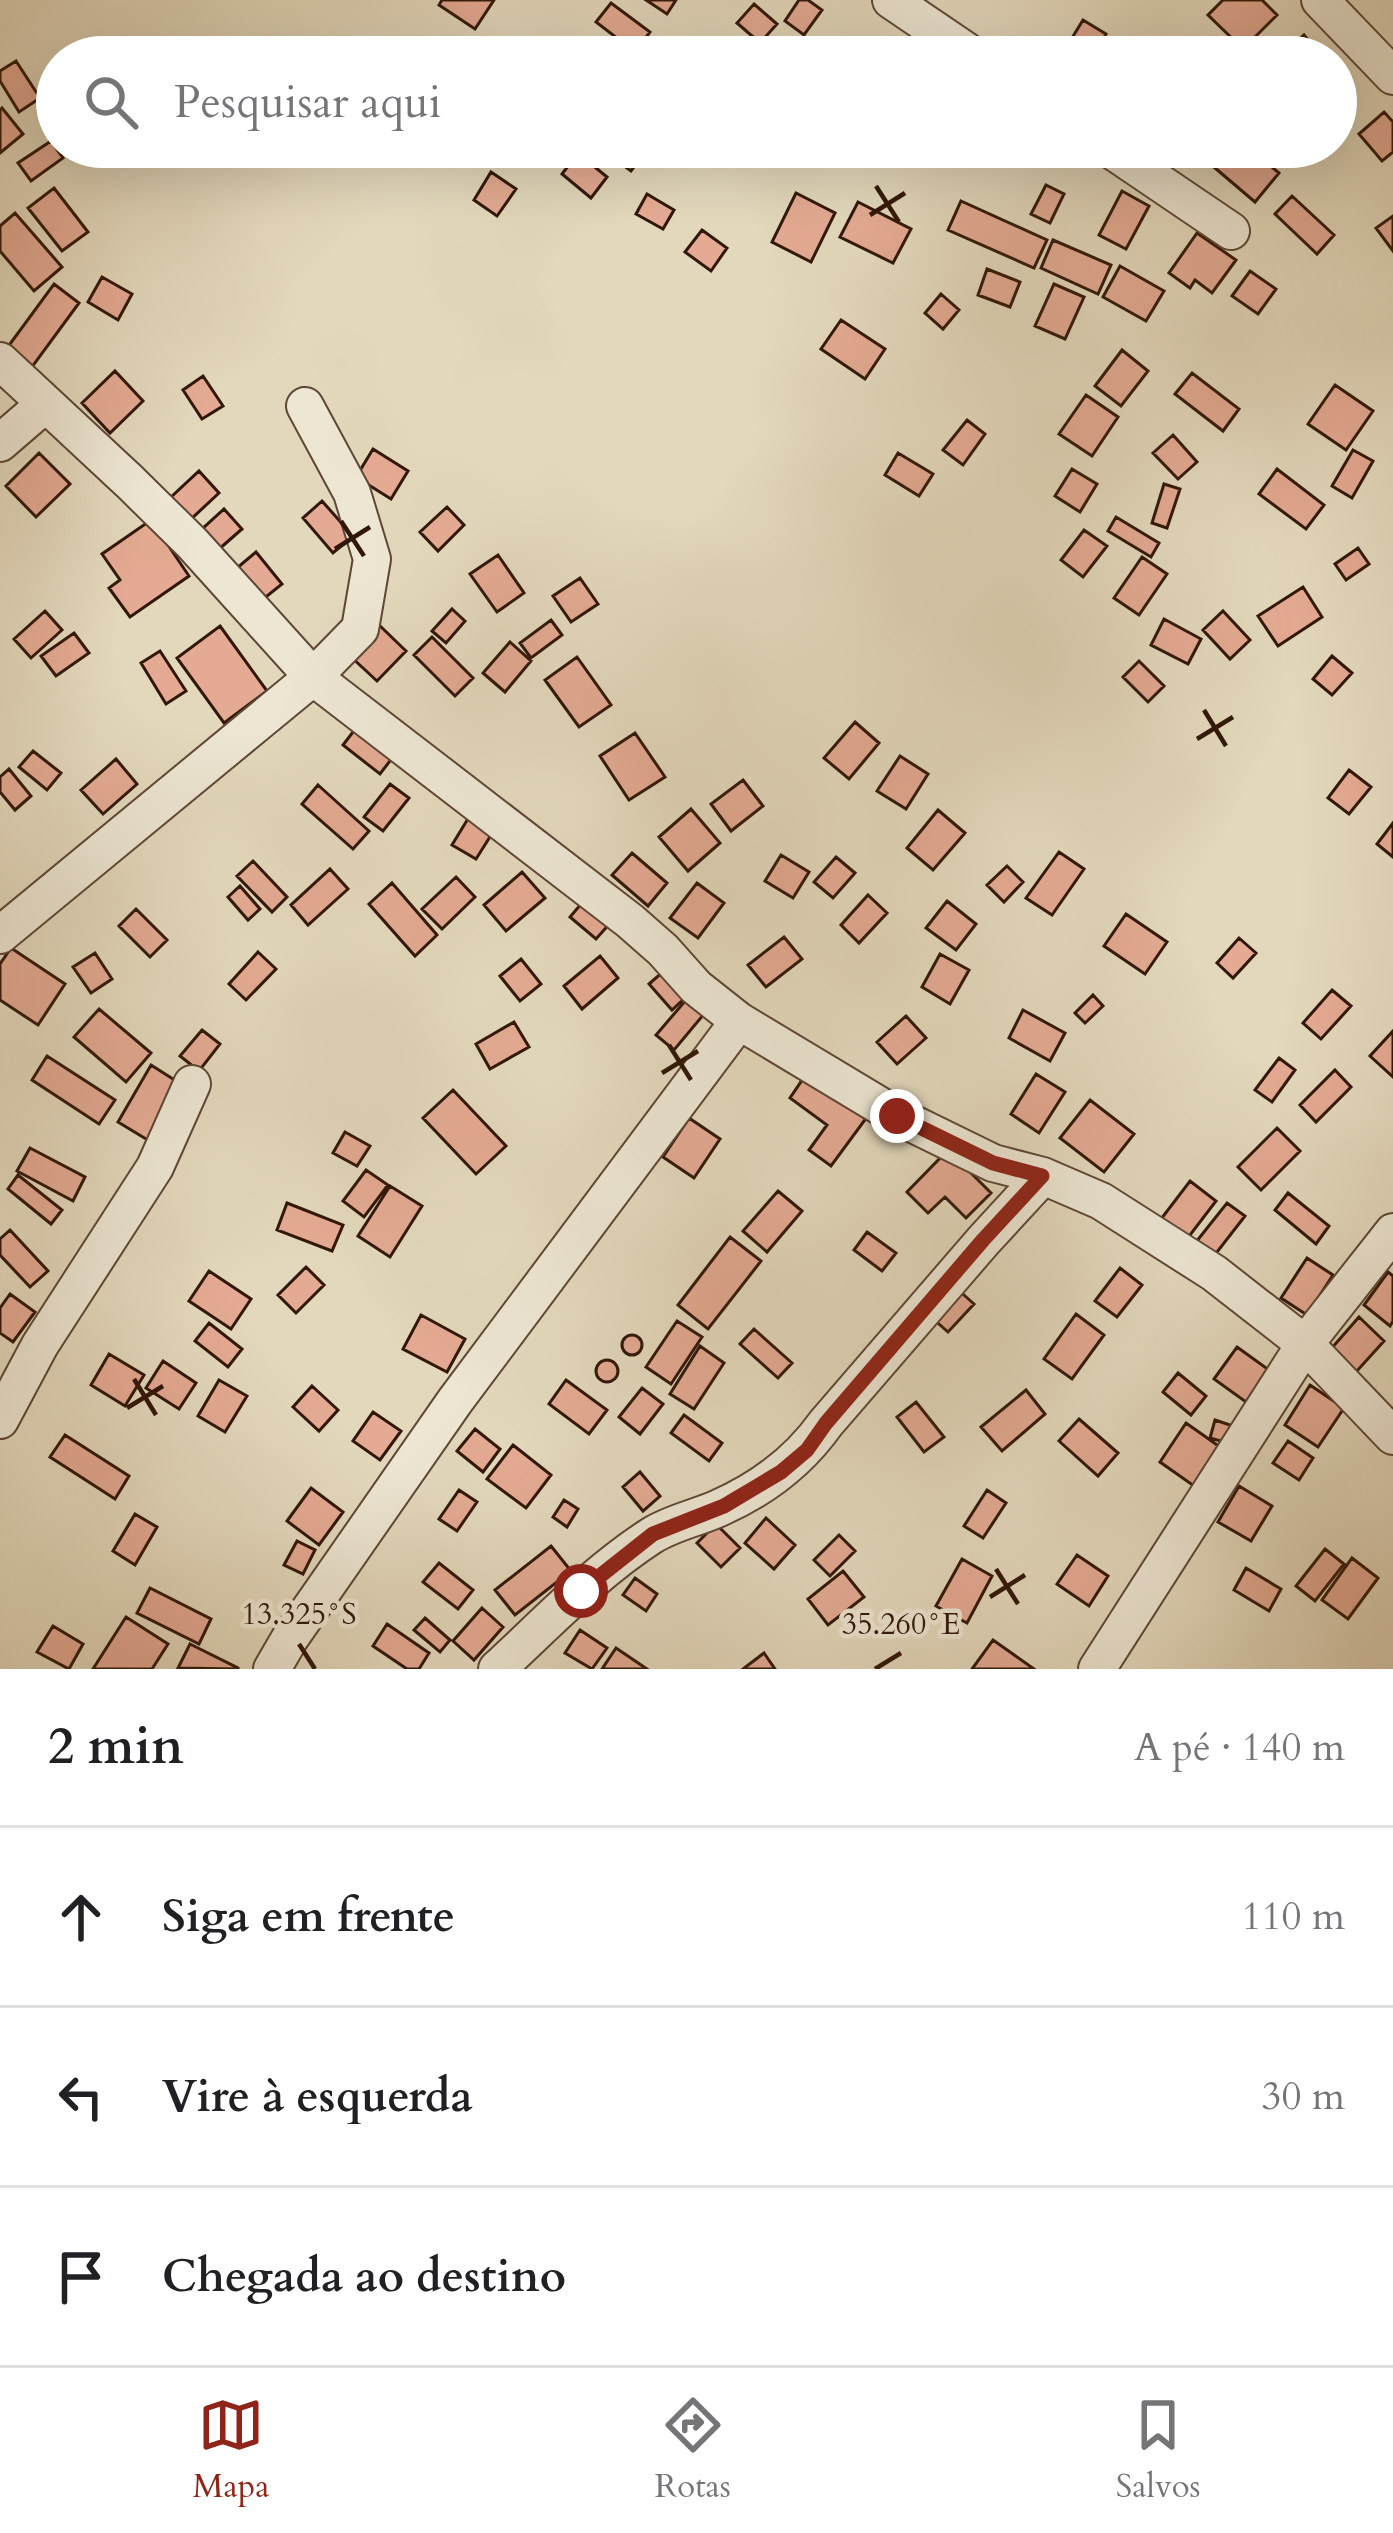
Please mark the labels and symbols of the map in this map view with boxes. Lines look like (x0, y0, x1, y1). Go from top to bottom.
route end (870, 1089, 924, 1143)
route start (554, 1564, 608, 1618)
text: 13.325°S (242, 1594, 356, 1635)
text: 35.260°E (842, 1604, 960, 1645)

